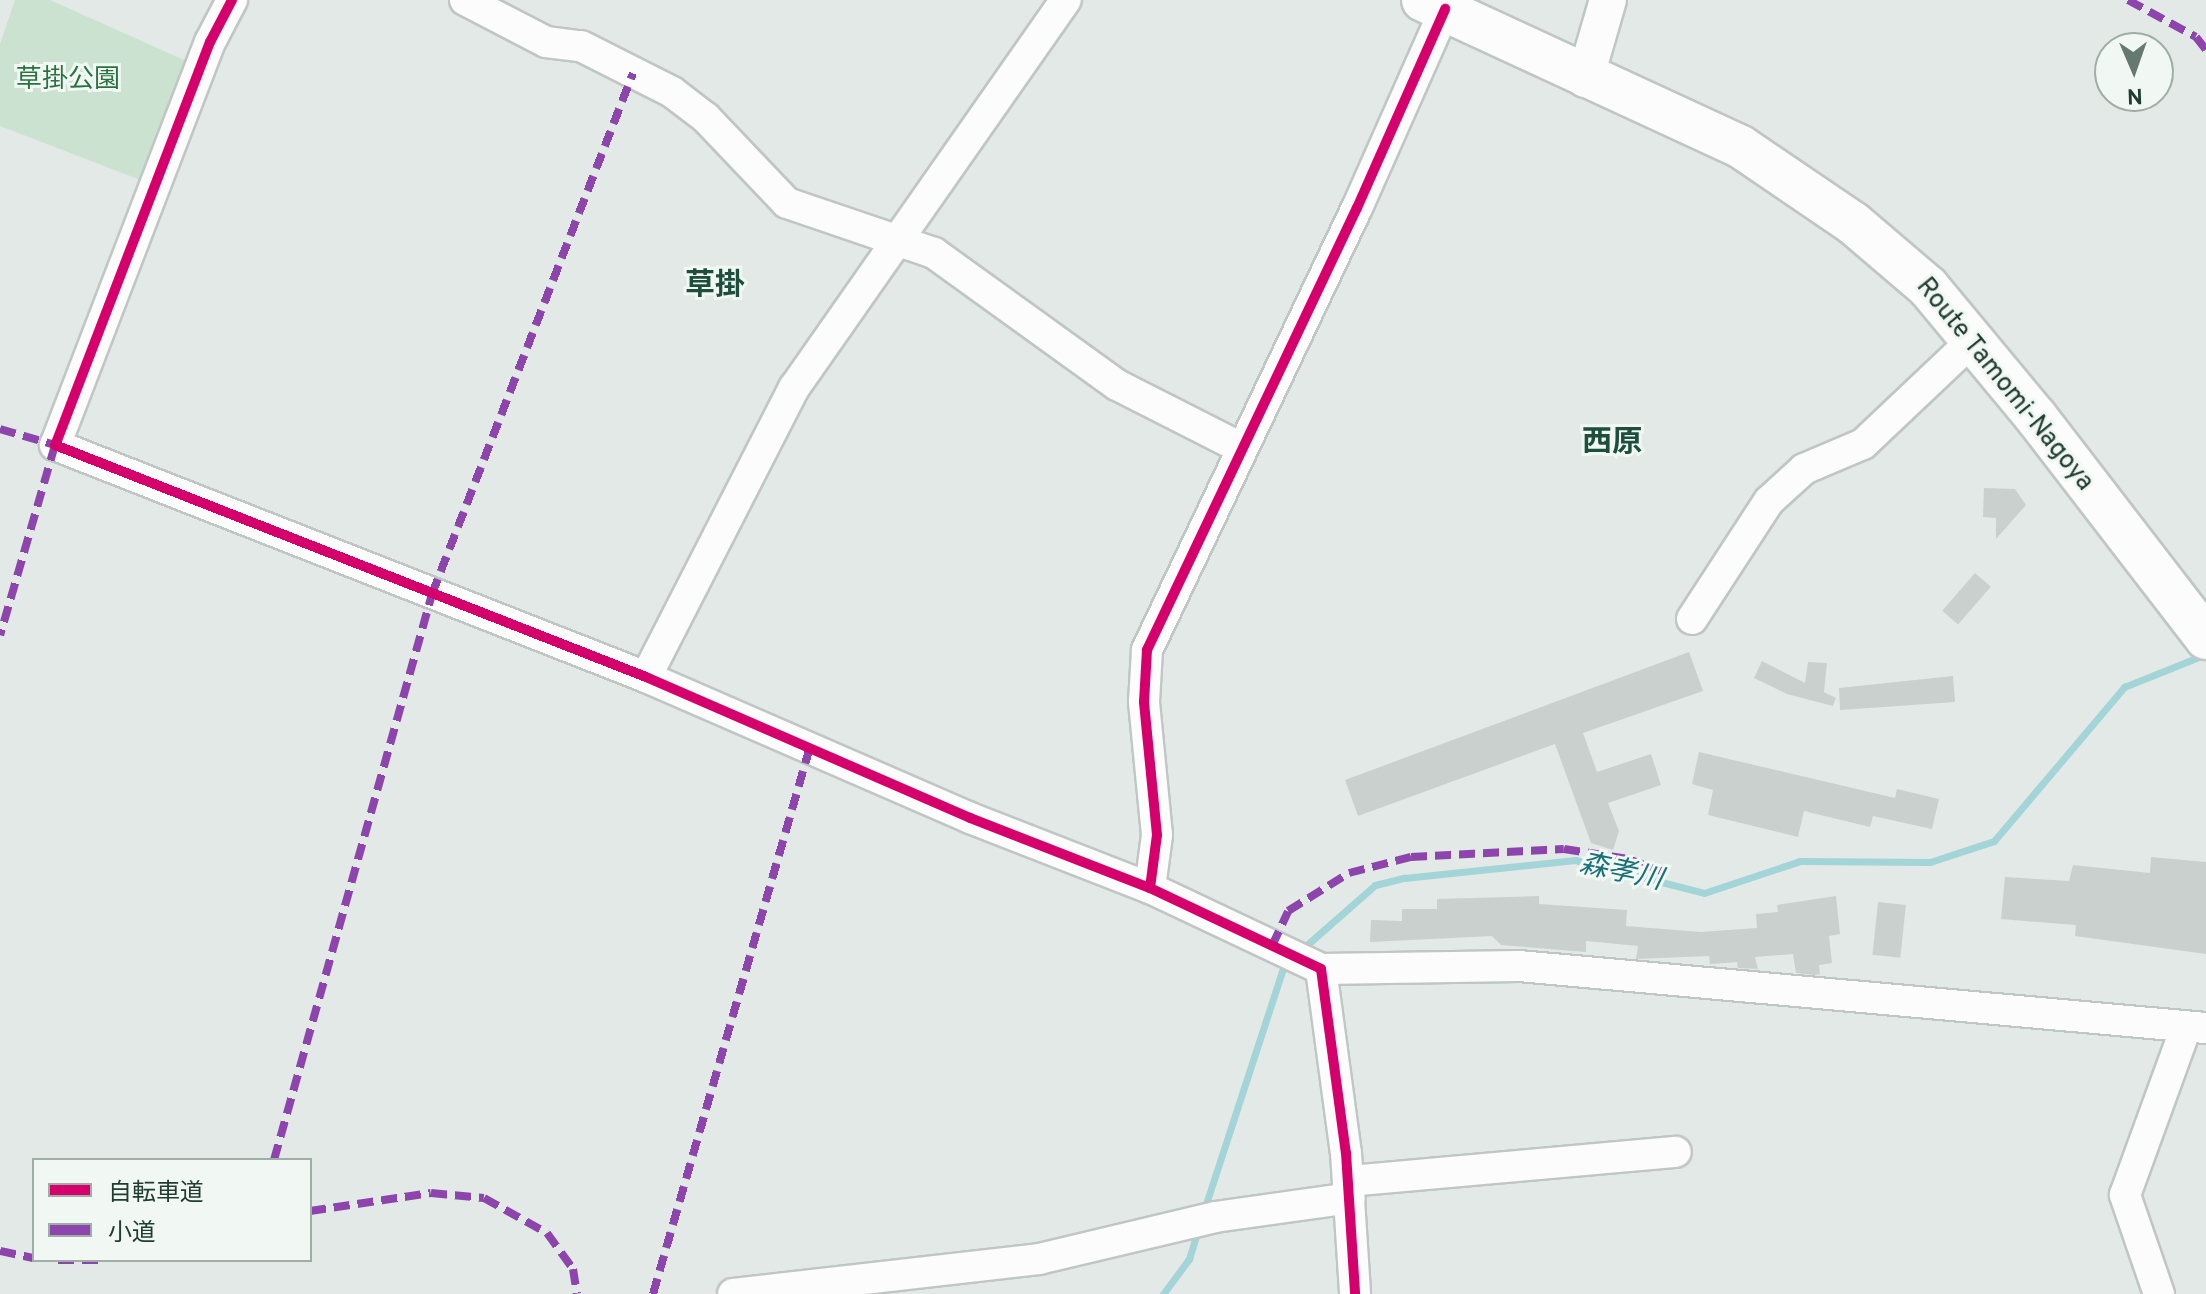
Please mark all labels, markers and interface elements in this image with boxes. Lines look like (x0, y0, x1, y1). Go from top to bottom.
north arrow (2094, 32, 2174, 112)
park label: 草掛公園 (16, 65, 120, 97)
text: N (2126, 81, 2143, 108)
district label: 草掛 (685, 269, 745, 305)
street label: Route Tamomi-Nagoya (1908, 272, 2100, 498)
district label: 西原 (1582, 426, 1642, 462)
water label: 森孝川 (1576, 848, 1666, 898)
legend (32, 1158, 312, 1262)
text: 自転車道 (108, 1179, 204, 1209)
text: 小道 (108, 1219, 156, 1249)

